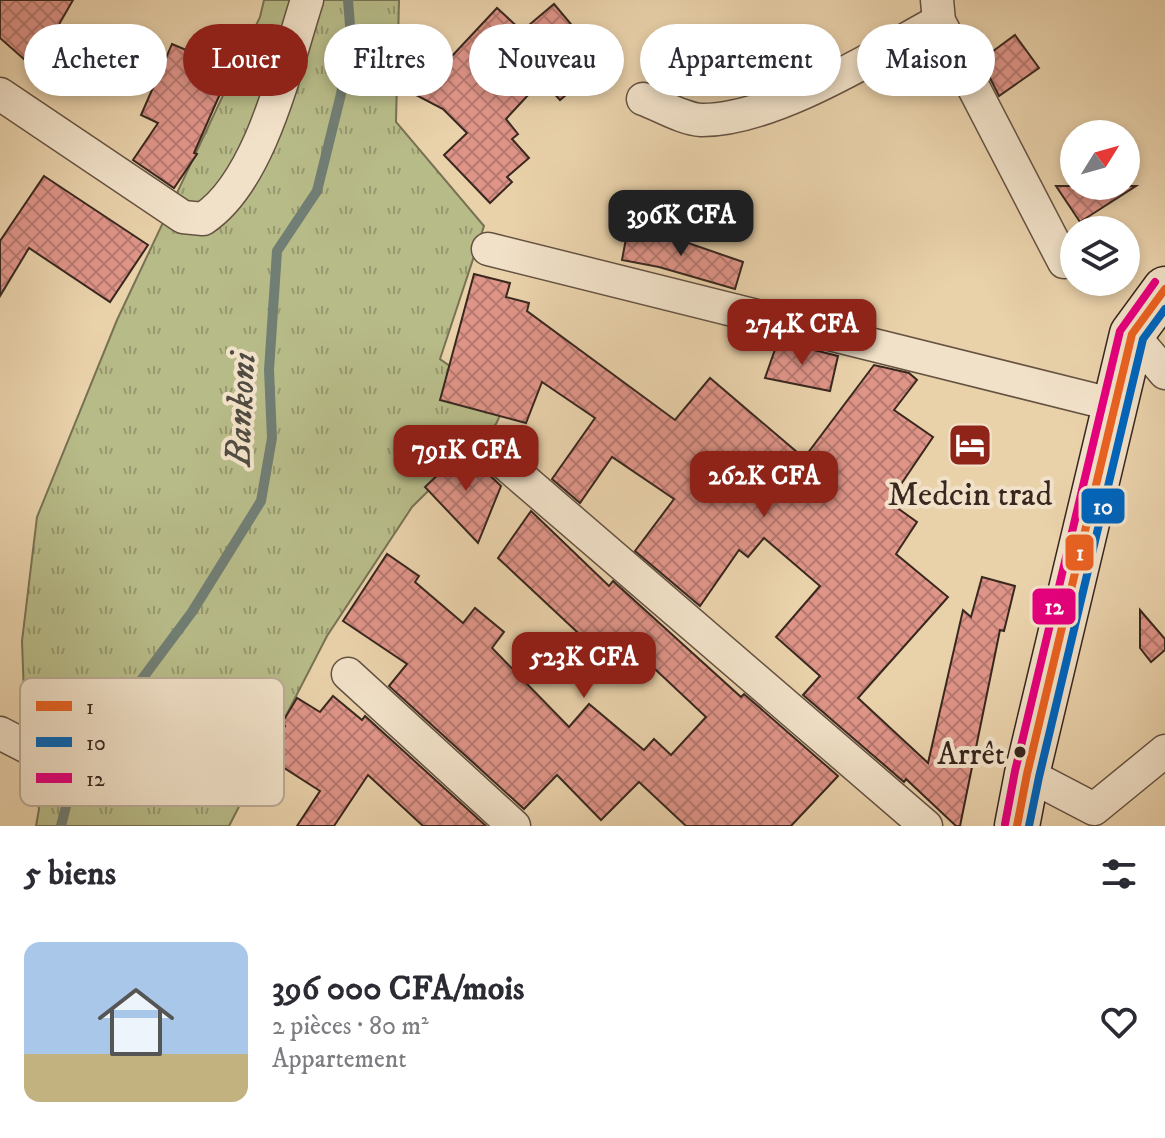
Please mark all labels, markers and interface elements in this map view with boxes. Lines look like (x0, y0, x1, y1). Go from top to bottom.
chip: Acheter (24, 24, 167, 96)
chip: Louer (183, 24, 308, 96)
chip: Filtres (324, 24, 453, 96)
chip: Nouveau (469, 24, 624, 96)
chip: Appartement (640, 24, 841, 96)
chip: Maison (857, 24, 995, 96)
north arrow (1060, 120, 1140, 200)
map controls (1060, 120, 1140, 296)
pin: 396K CFA (598, 190, 764, 258)
text: 396K CFA (626, 199, 736, 232)
button: layers (1060, 216, 1140, 296)
pin: 274K CFA (719, 299, 885, 367)
text: 274K CFA (745, 308, 859, 341)
water label: Bankoni (216, 349, 267, 469)
hotel icon: Medcin trad (946, 421, 994, 469)
pin: 791K CFA (383, 425, 549, 493)
text: 791K CFA (411, 434, 521, 467)
pin: 262K CFA (681, 451, 847, 519)
text: 262K CFA (708, 460, 820, 493)
place label: Medcin trad (887, 474, 1053, 516)
line badge: 10 (1080, 487, 1126, 525)
text: 10 (1093, 494, 1113, 521)
line badge: 1 (1064, 533, 1095, 572)
text: 1 (1076, 540, 1084, 567)
line badge: 12 (1031, 587, 1077, 626)
text: 12 (1045, 594, 1065, 621)
pin: 523K CFA (501, 632, 667, 700)
text: 523K CFA (530, 641, 638, 674)
legend (20, 678, 284, 806)
text: 1 (86, 694, 94, 721)
text: 10 (86, 730, 106, 757)
place label: Arrêt (937, 735, 1005, 775)
marker: Arrêt (1012, 744, 1028, 760)
text: 12 (86, 766, 105, 793)
icon: filters (1097, 852, 1141, 896)
text: 5 biens (24, 853, 116, 895)
text: 396 000 CFA/mois (272, 968, 524, 1010)
icon: home (88, 974, 184, 1070)
icon: heart (1097, 1000, 1141, 1044)
text: 2 pièces · 80 m² (272, 1010, 429, 1043)
text: Appartement (272, 1043, 406, 1076)

